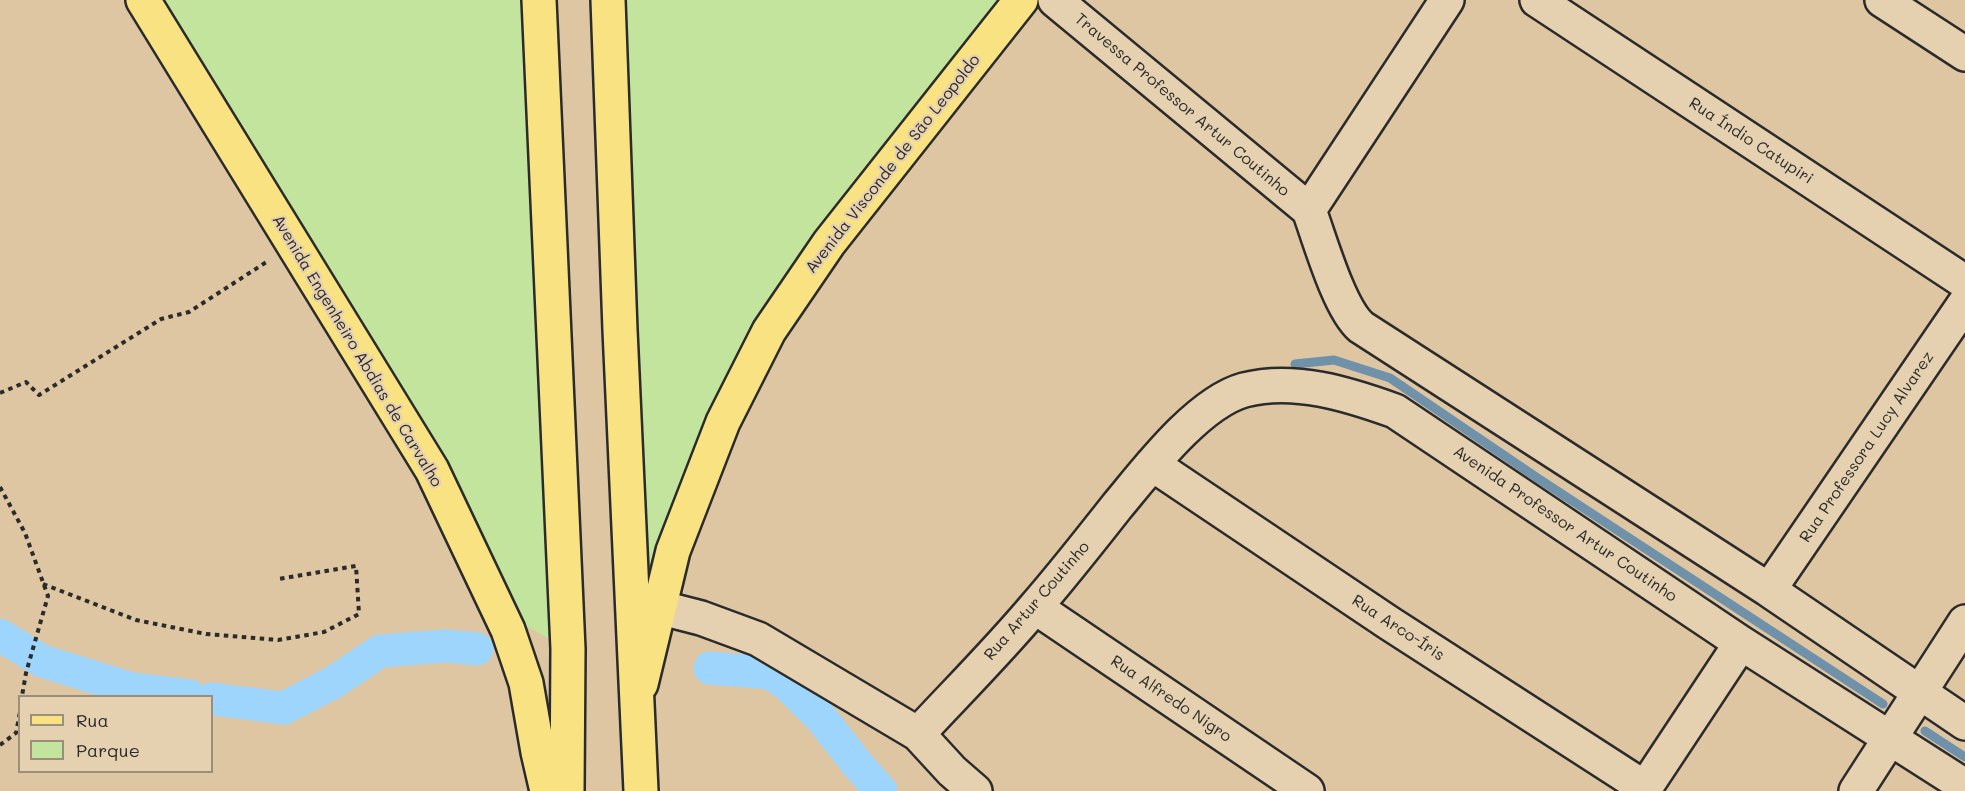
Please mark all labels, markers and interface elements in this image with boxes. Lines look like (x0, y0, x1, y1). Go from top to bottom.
street label: Travessa Professor Artur Coutinho (1071, 9, 1293, 201)
street label: Avenida Visconde de São Leopoldo (802, 51, 984, 277)
street label: Rua Índio Catupiri (1685, 94, 1817, 188)
street label: Avenida Engenheiro Abdias de Carvalho (268, 211, 446, 491)
street label: Rua Professora Lucy Alvarez (1796, 348, 1938, 546)
street label: Avenida Professor Artur Coutinho (1450, 442, 1680, 606)
street label: Rua Artur Coutinho (980, 538, 1094, 664)
street label: Rua Arco-Íris (1348, 591, 1448, 665)
street label: Rua Alfredo Nigro (1107, 651, 1235, 747)
legend (18, 695, 213, 773)
text: Rua (76, 708, 109, 732)
text: Parque (76, 738, 140, 762)

